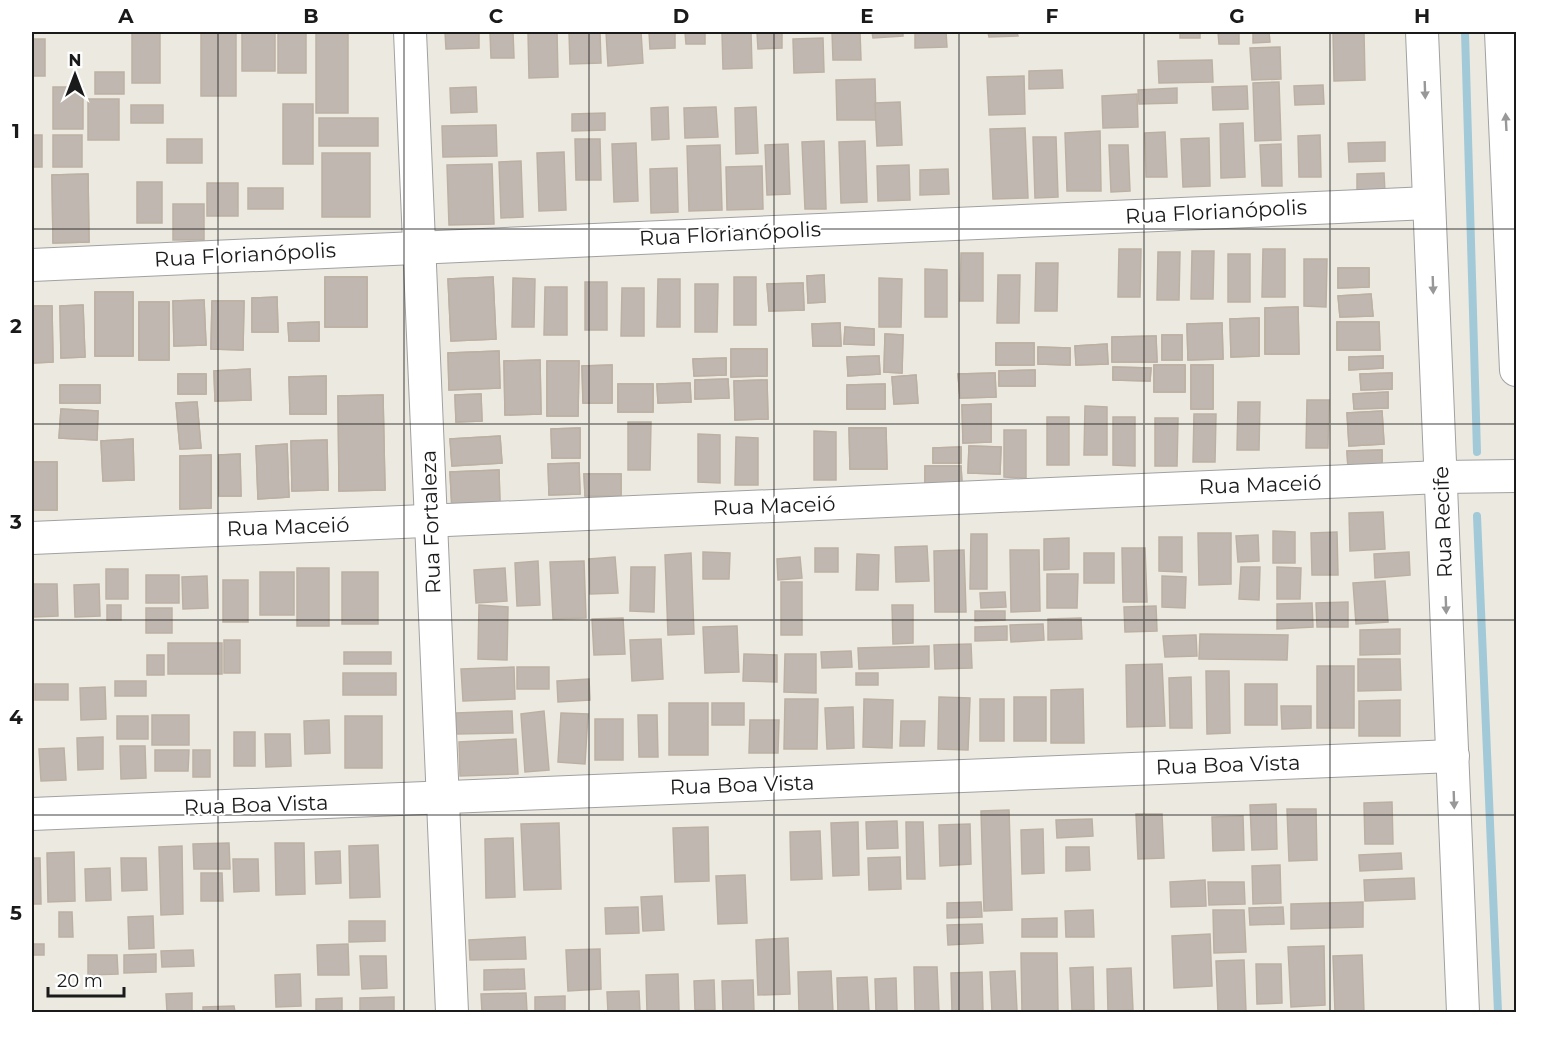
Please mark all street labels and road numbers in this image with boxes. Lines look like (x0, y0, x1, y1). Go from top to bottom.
street label: Rua Florianópolis (1124, 194, 1307, 229)
street label: Rua Florianópolis (638, 216, 821, 251)
street label: Rua Florianópolis (153, 237, 336, 272)
street label: Rua Fortaleza (415, 450, 446, 594)
street label: Rua Recife (1428, 466, 1457, 578)
street label: Rua Maceió (1198, 470, 1322, 499)
street label: Rua Maceió (712, 491, 836, 520)
street label: Rua Maceió (226, 512, 350, 541)
street label: Rua Boa Vista (1155, 749, 1301, 780)
street label: Rua Boa Vista (669, 769, 815, 800)
street label: Rua Boa Vista (183, 789, 329, 820)

